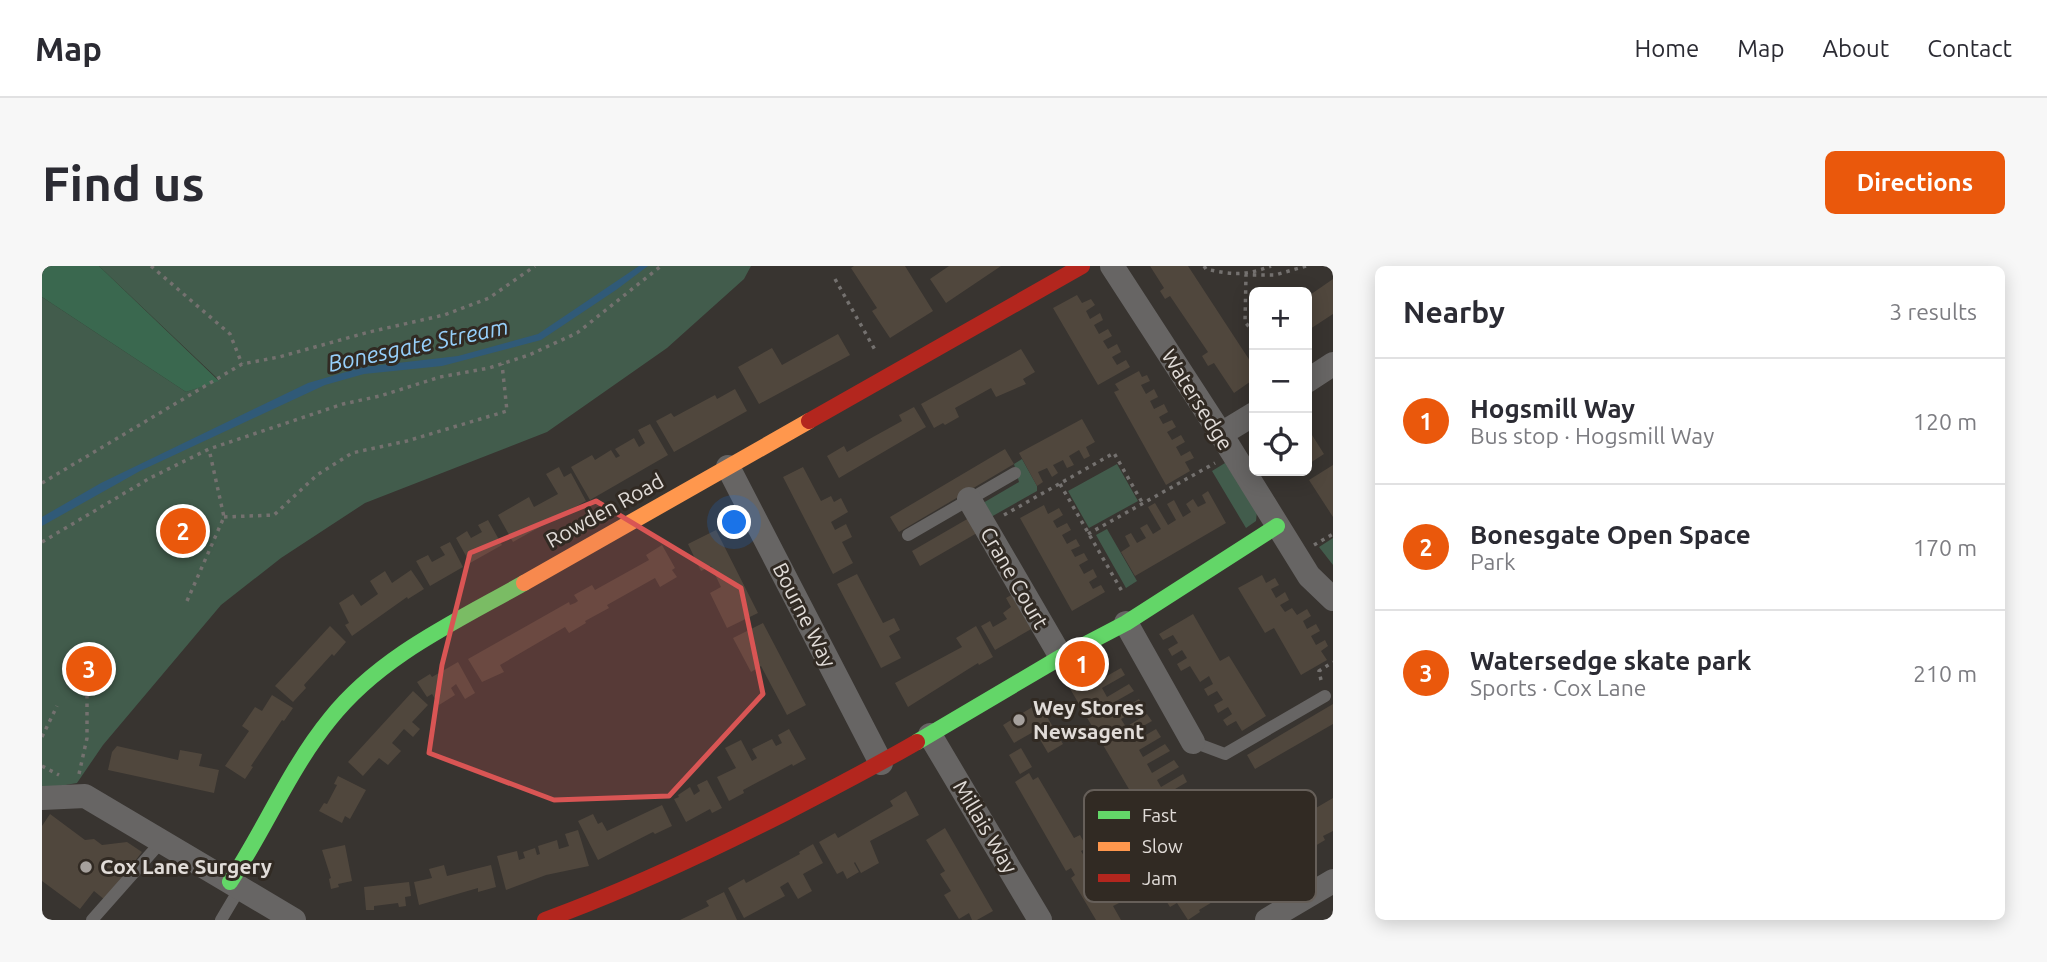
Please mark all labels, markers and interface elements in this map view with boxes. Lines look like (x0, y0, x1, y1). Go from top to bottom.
text: Map (35, 30, 102, 67)
text: Home (1634, 35, 1699, 62)
text: Map (1737, 35, 1784, 62)
text: About (1822, 35, 1889, 62)
text: Contact (1927, 35, 2012, 62)
button: Directions (1825, 151, 2005, 214)
text: Find us (42, 155, 205, 210)
map controls (1249, 287, 1312, 476)
button: + (1249, 287, 1312, 350)
text: Nearby (1403, 295, 1505, 329)
text: 3 results (1889, 299, 1977, 324)
water label: Bonesgate Stream (325, 313, 511, 376)
street label: Watersedge (1157, 345, 1238, 454)
button: − (1249, 350, 1312, 413)
text: Hogsmill Way (1470, 394, 1635, 423)
text: 1 (1420, 409, 1432, 434)
text: 120 m (1913, 409, 1977, 434)
button: locate (1249, 413, 1312, 476)
text: Bus stop · Hogsmill Way (1470, 423, 1714, 448)
street label: Rowden Road (542, 468, 667, 552)
pin: 2 (160, 505, 206, 557)
your location (717, 505, 751, 539)
text: Bonesgate Open Space (1470, 520, 1751, 549)
street label: Crane Court (976, 522, 1054, 633)
text: 2 (1420, 535, 1432, 560)
text: 170 m (1913, 535, 1977, 560)
text: Park (1470, 549, 1516, 574)
street label: Bourne Way (768, 558, 841, 671)
pin: 1 (1059, 638, 1105, 690)
pin: 3 (66, 643, 112, 695)
text: Watersedge skate park (1470, 646, 1751, 675)
text: 3 (1420, 661, 1432, 686)
text: 210 m (1913, 661, 1977, 686)
text: Sports · Cox Lane (1470, 675, 1646, 700)
place label: Wey Stores Newsagent (1033, 695, 1144, 743)
marker: Wey Stores Newsagent (1011, 712, 1027, 728)
street label: Millais Way (949, 776, 1023, 877)
legend (1084, 790, 1316, 902)
text: Fast (1142, 804, 1177, 826)
text: Slow (1142, 835, 1183, 857)
place label: Cox Lane Surgery (100, 854, 272, 878)
marker: Cox Lane Surgery (78, 859, 94, 875)
text: Jam (1142, 867, 1178, 889)

